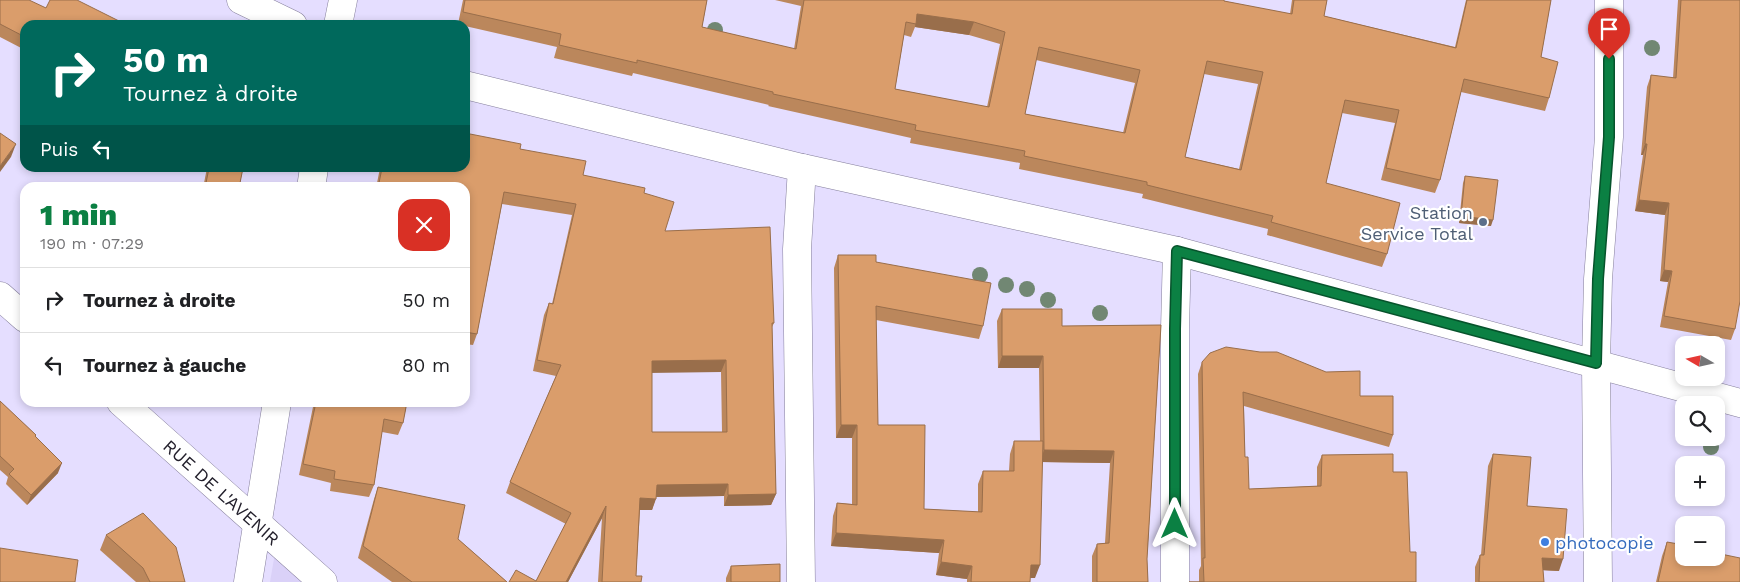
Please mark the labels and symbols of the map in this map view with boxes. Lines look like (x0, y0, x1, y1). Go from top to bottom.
pin (1588, 8, 1630, 59)
place label: Station Service Total (1361, 202, 1473, 244)
marker: Station Service Total (1477, 216, 1489, 228)
north arrow (1675, 336, 1725, 386)
street label: RUE DE L'AVENIR (159, 435, 284, 549)
position arrow (1148, 497, 1200, 549)
place label: photocopie (1555, 532, 1654, 553)
marker: photocopie (1539, 536, 1551, 548)

